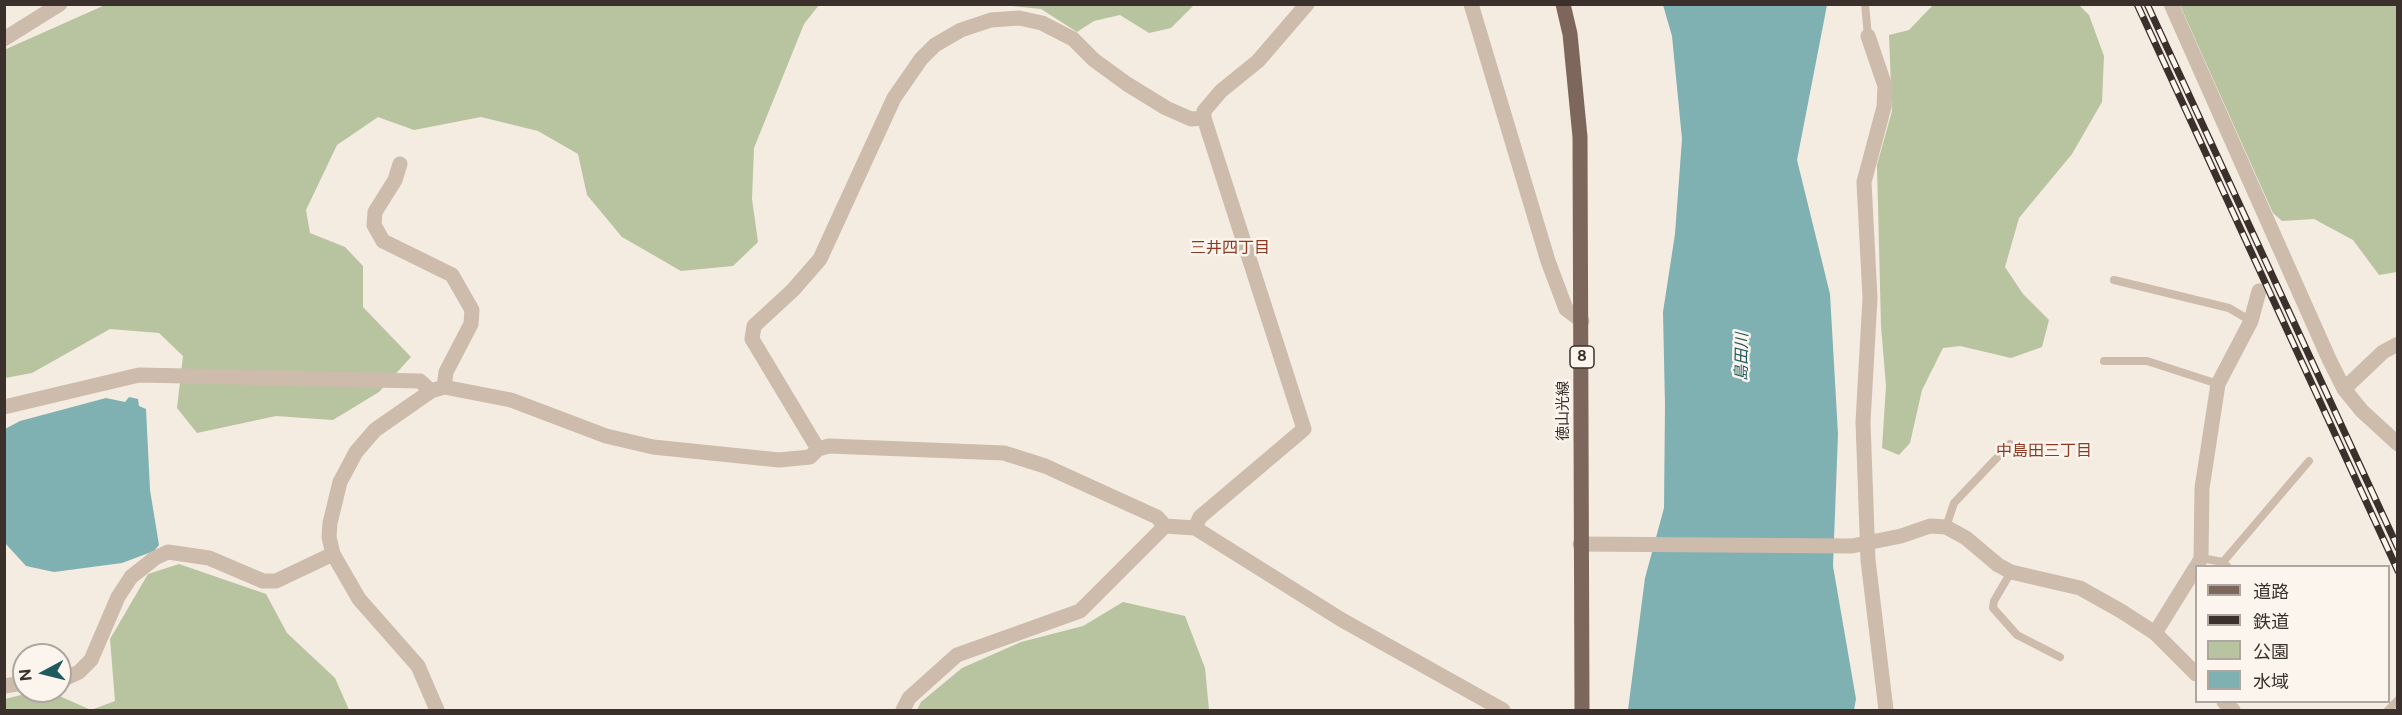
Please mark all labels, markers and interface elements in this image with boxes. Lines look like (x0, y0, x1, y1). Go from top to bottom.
district label: 三井四丁目 (1190, 238, 1270, 258)
water label: 島田川 (1732, 333, 1752, 381)
road number: 8 (1570, 346, 1594, 368)
street label: 徳山光線 (1554, 381, 1572, 441)
district label: 中島田三丁目 (1996, 441, 2092, 461)
legend (2195, 565, 2390, 703)
text: 道路 (2253, 581, 2289, 602)
text: 鉄道 (2253, 611, 2289, 632)
text: 公園 (2253, 641, 2289, 662)
north arrow (12, 643, 72, 703)
text: N (15, 668, 36, 682)
text: 水域 (2253, 671, 2289, 692)

